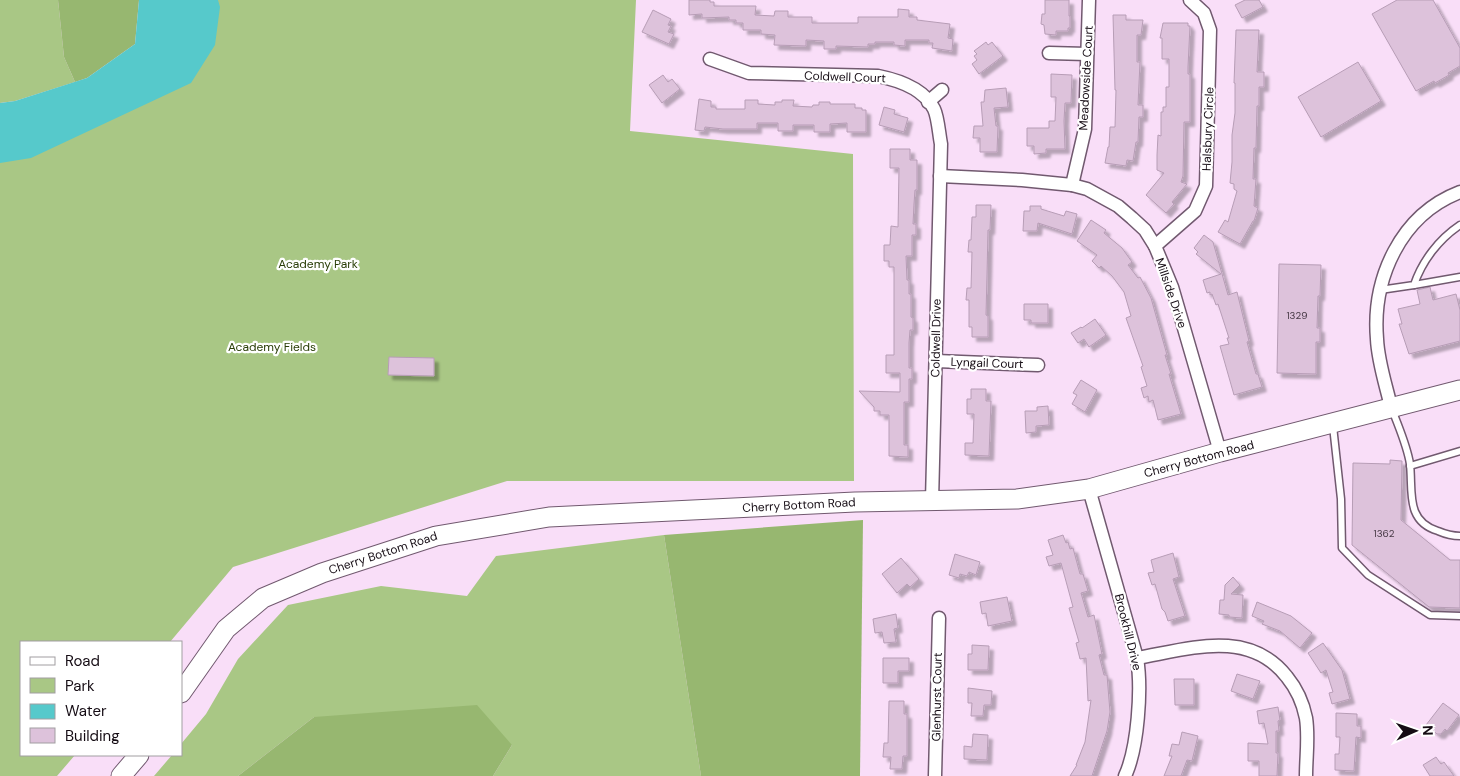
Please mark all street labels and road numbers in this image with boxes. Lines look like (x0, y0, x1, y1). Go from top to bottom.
street label: Meadowside Court (1075, 25, 1097, 131)
street label: Coldwell Court (804, 68, 887, 86)
street label: Halsbury Circle (1199, 86, 1217, 171)
street label: Millside Drive (1152, 256, 1191, 330)
street label: Coldwell Drive (927, 298, 945, 377)
street label: Lyngail Court (950, 354, 1024, 372)
street label: Cherry Bottom Road (1142, 437, 1256, 481)
street label: Cherry Bottom Road (742, 494, 856, 516)
street label: Cherry Bottom Road (327, 528, 439, 578)
street label: Brookhill Drive (1111, 592, 1145, 672)
street label: Glenhurst Court (928, 652, 946, 742)

